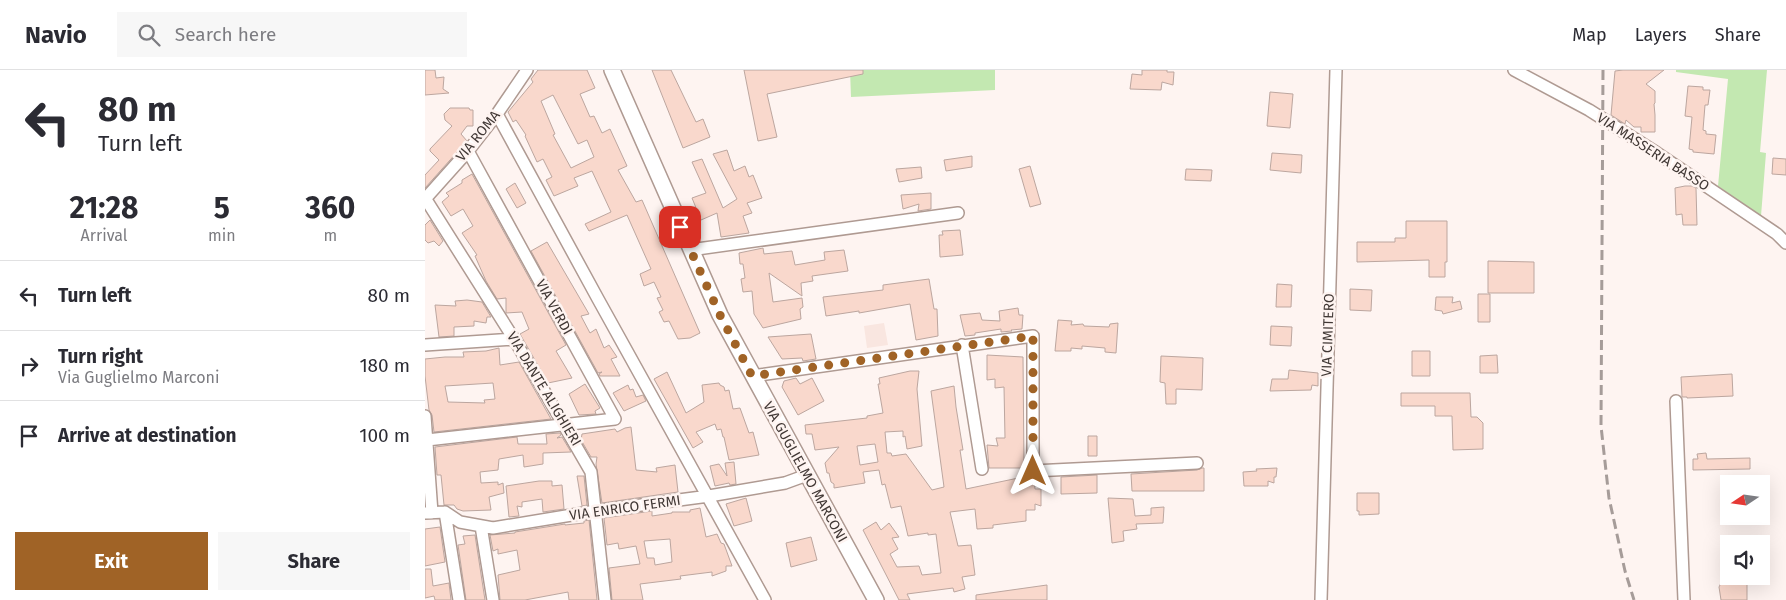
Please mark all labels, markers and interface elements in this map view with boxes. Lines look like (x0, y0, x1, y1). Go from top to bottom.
search box (117, 12, 467, 57)
text: Navio (25, 21, 87, 49)
icon: search (135, 21, 163, 49)
text: Search here (175, 23, 276, 46)
text: Map (1572, 24, 1607, 46)
text: Layers (1635, 24, 1687, 46)
text: Share (1715, 24, 1761, 46)
text: 80 m (98, 88, 177, 130)
icon: left (15, 90, 80, 155)
street label: VIA ROMA (452, 107, 504, 165)
street label: VIA MASSERIA BASSO (1594, 109, 1712, 195)
text: Turn left (98, 130, 182, 157)
text: 21:28 (70, 190, 139, 226)
text: 5 (214, 190, 230, 226)
text: 360 (305, 190, 355, 226)
pin (659, 206, 701, 248)
icon: arrive (666, 213, 694, 241)
text: Arrival (81, 226, 128, 245)
text: min (208, 226, 236, 245)
text: m (323, 226, 337, 245)
street label: VIA VERDI (532, 276, 576, 338)
icon: left (15, 282, 43, 310)
text: Turn left (58, 284, 132, 307)
text: 80 m (368, 284, 410, 307)
street label: VIA CIMITERO (1318, 293, 1338, 377)
street label: VIA DANTE ALIGHIERI (503, 329, 585, 449)
text: Turn right (58, 345, 143, 368)
icon: right (15, 352, 43, 380)
text: 180 m (359, 354, 410, 377)
text: Via Guglielmo Marconi (58, 368, 219, 387)
street label: VIA GUGLIELMO MARCONI (759, 399, 851, 545)
icon: arrive (15, 422, 43, 450)
text: Arrive at destination (58, 424, 237, 447)
text: 100 m (359, 424, 410, 447)
position arrow (1006, 444, 1058, 496)
north arrow (1720, 475, 1770, 525)
map controls (1720, 475, 1770, 585)
street label: VIA ENRICO FERMI (568, 492, 682, 524)
button: Exit (15, 532, 208, 590)
button: Share (218, 532, 410, 590)
button: sound (1720, 535, 1770, 585)

